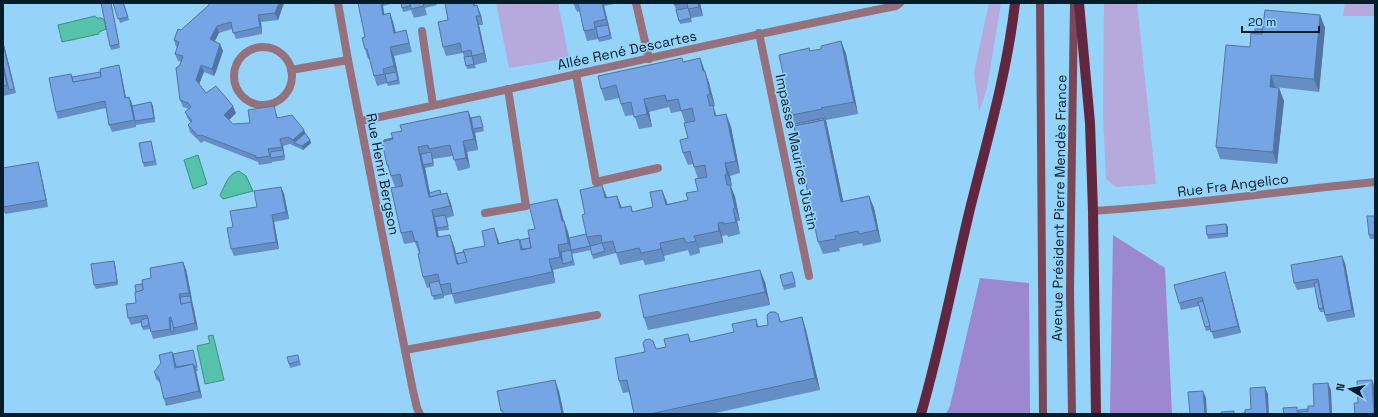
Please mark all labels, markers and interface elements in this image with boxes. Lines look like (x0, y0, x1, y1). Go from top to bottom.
scale bar (1242, 8, 1319, 34)
text: 20 m (1248, 14, 1276, 30)
street label: Allée René Descartes (556, 26, 698, 74)
street label: Impasse Maurice Justin (772, 72, 822, 232)
street label: Avenue Président Pierre Mendès France (1048, 74, 1070, 342)
street label: Rue Henri Bergson (362, 112, 404, 236)
street label: Rue Fra Angelico (1176, 169, 1290, 201)
north arrow (1330, 369, 1370, 409)
text: N (1333, 382, 1348, 392)

